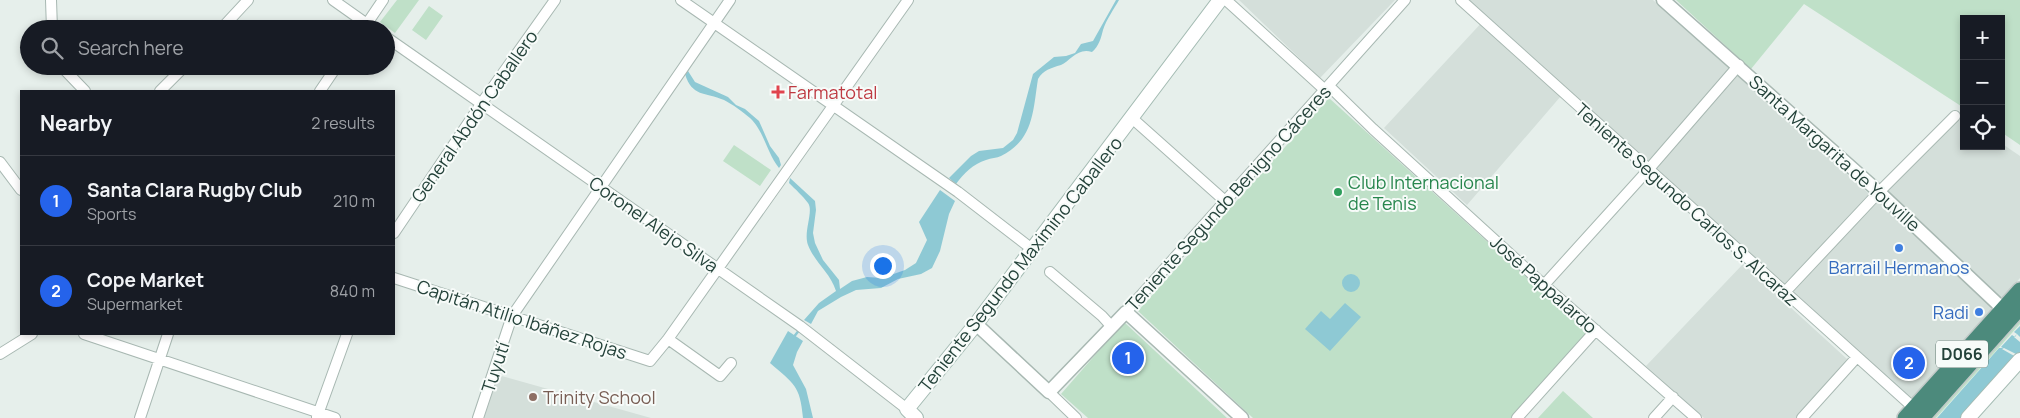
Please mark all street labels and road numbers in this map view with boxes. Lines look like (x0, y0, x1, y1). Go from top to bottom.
street label: General Abdón Caballero (405, 25, 543, 207)
street label: Santa Margarita de Youville (1744, 69, 1926, 237)
street label: Teniente Segundo Benigno Cáceres (1120, 80, 1336, 316)
street label: Teniente Segundo Carlos S. Alcaraz (1570, 97, 1804, 311)
street label: Teniente Segundo Maximino Caballero (913, 132, 1127, 396)
street label: Coronel Alejo Silva (585, 170, 723, 278)
street label: José Pappalardo (1485, 230, 1603, 338)
street label: Capitán Atilio Ibáñez Rojas (414, 274, 630, 364)
street label: Tuyutí (476, 338, 514, 396)
road number: D066 (1936, 340, 1988, 368)

